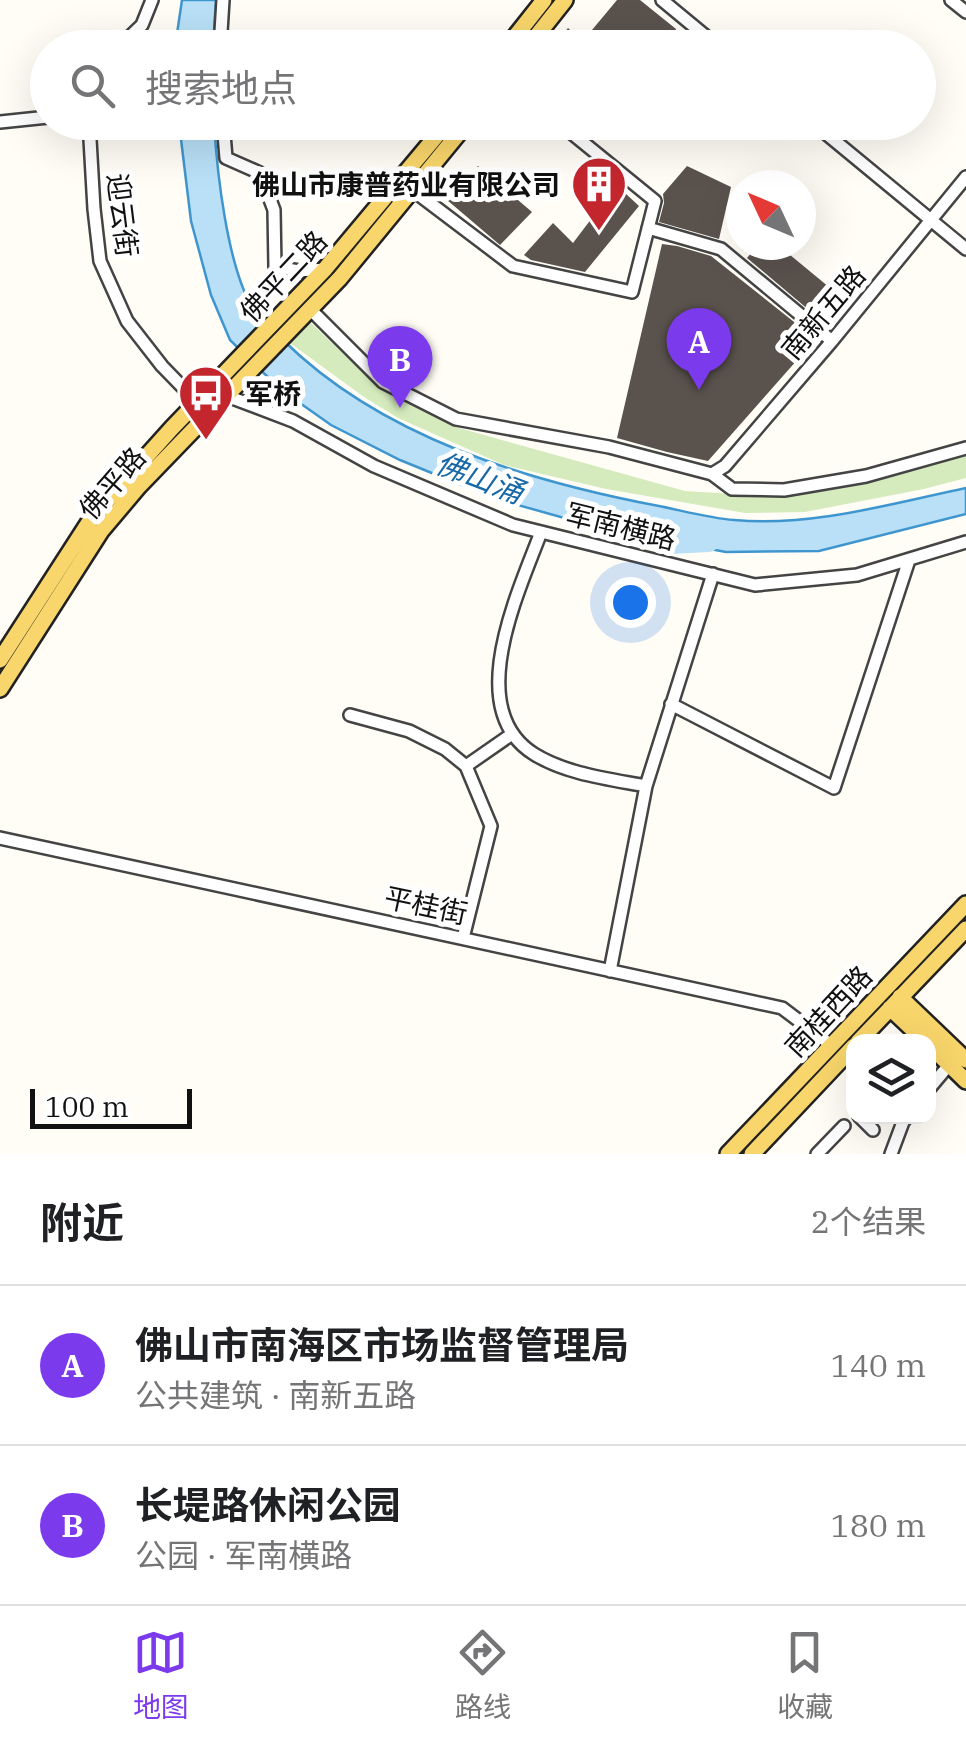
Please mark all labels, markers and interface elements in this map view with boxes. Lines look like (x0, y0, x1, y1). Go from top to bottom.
search box (30, 30, 936, 140)
icon: search (65, 58, 120, 113)
text: 搜索地点 (145, 63, 297, 112)
building icon: 佛山市康普药业有限公司 (569, 154, 629, 233)
place label: 佛山市康普药业有限公司 (252, 166, 560, 203)
north arrow (726, 170, 816, 260)
street label: 迎云街 (100, 171, 146, 259)
street label: 佛平二路 (231, 222, 335, 330)
street label: 南新五路 (773, 257, 873, 367)
pin: A (666, 308, 732, 390)
pin: B (368, 326, 432, 408)
bus stop icon: 军桥 (176, 363, 236, 442)
place label: 军桥 (245, 375, 301, 412)
street label: 佛平路 (70, 439, 154, 527)
water label: 佛山涌 (431, 443, 532, 512)
street label: 军南横路 (562, 495, 680, 557)
your location (605, 577, 656, 628)
street label: 平桂街 (381, 878, 471, 932)
street label: 南桂西路 (776, 957, 880, 1065)
map controls (846, 1034, 936, 1124)
button: layers (846, 1034, 936, 1124)
scale bar (30, 1084, 192, 1128)
text: 100 m (45, 1088, 129, 1125)
text: 附近 (40, 1195, 124, 1250)
text: 2个结果 (811, 1200, 926, 1242)
text: 佛山市南海区市场监督管理局 (135, 1320, 629, 1369)
text: A (61, 1344, 84, 1386)
text: 140 m (830, 1344, 926, 1386)
text: 公共建筑 · 南新五路 (135, 1374, 416, 1416)
text: 长堤路休闲公园 (135, 1480, 401, 1529)
text: B (61, 1504, 84, 1546)
text: 180 m (830, 1504, 926, 1546)
text: 公园 · 军南横路 (135, 1534, 352, 1576)
tab: 地图 (133, 1625, 189, 1725)
tab: 路线 (455, 1625, 511, 1725)
tab: 收藏 (777, 1625, 833, 1725)

